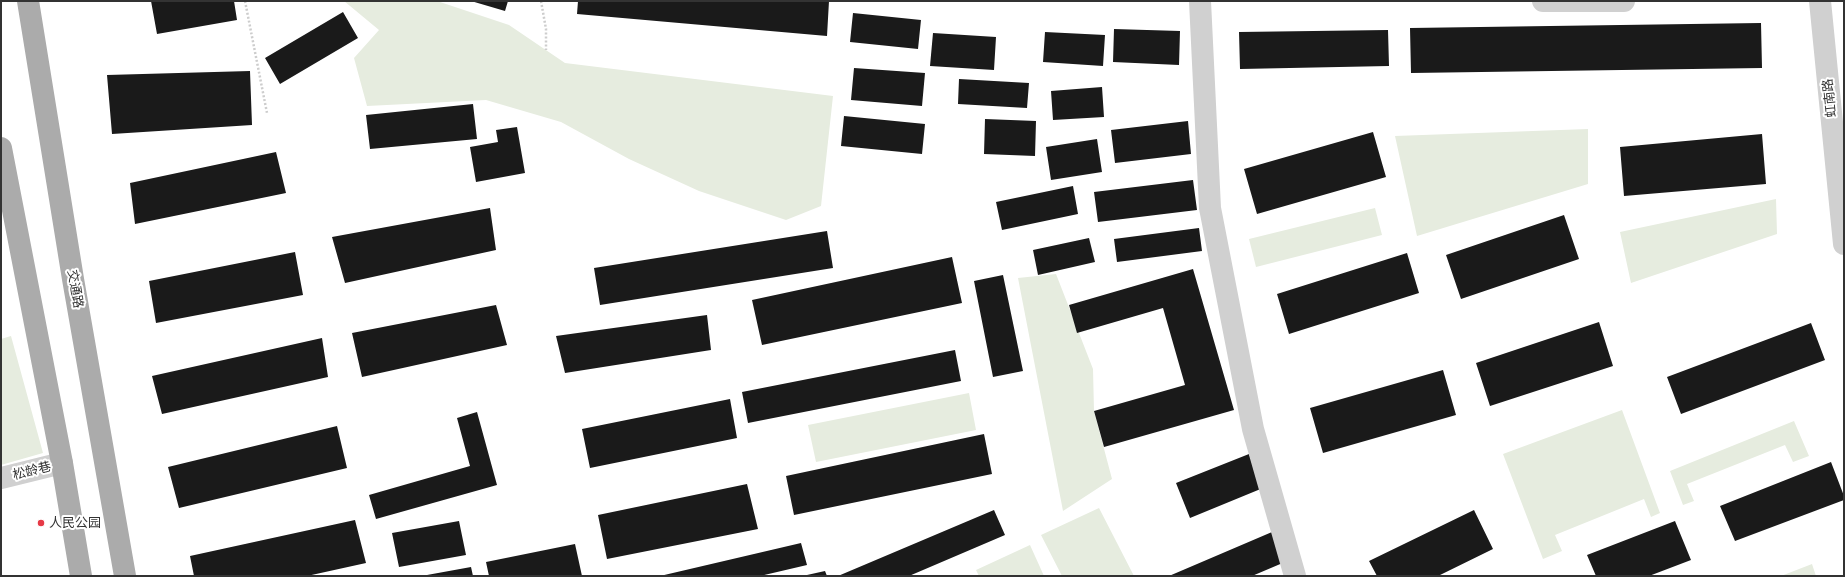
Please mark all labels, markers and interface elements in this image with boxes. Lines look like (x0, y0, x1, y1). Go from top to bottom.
street label: 虹南路 (1820, 78, 1840, 118)
street label: 交通路 (64, 268, 86, 310)
street label: 松龄巷 (11, 459, 53, 483)
place label: 人民公园 (49, 515, 101, 531)
marker: 人民公园 (36, 518, 46, 528)

